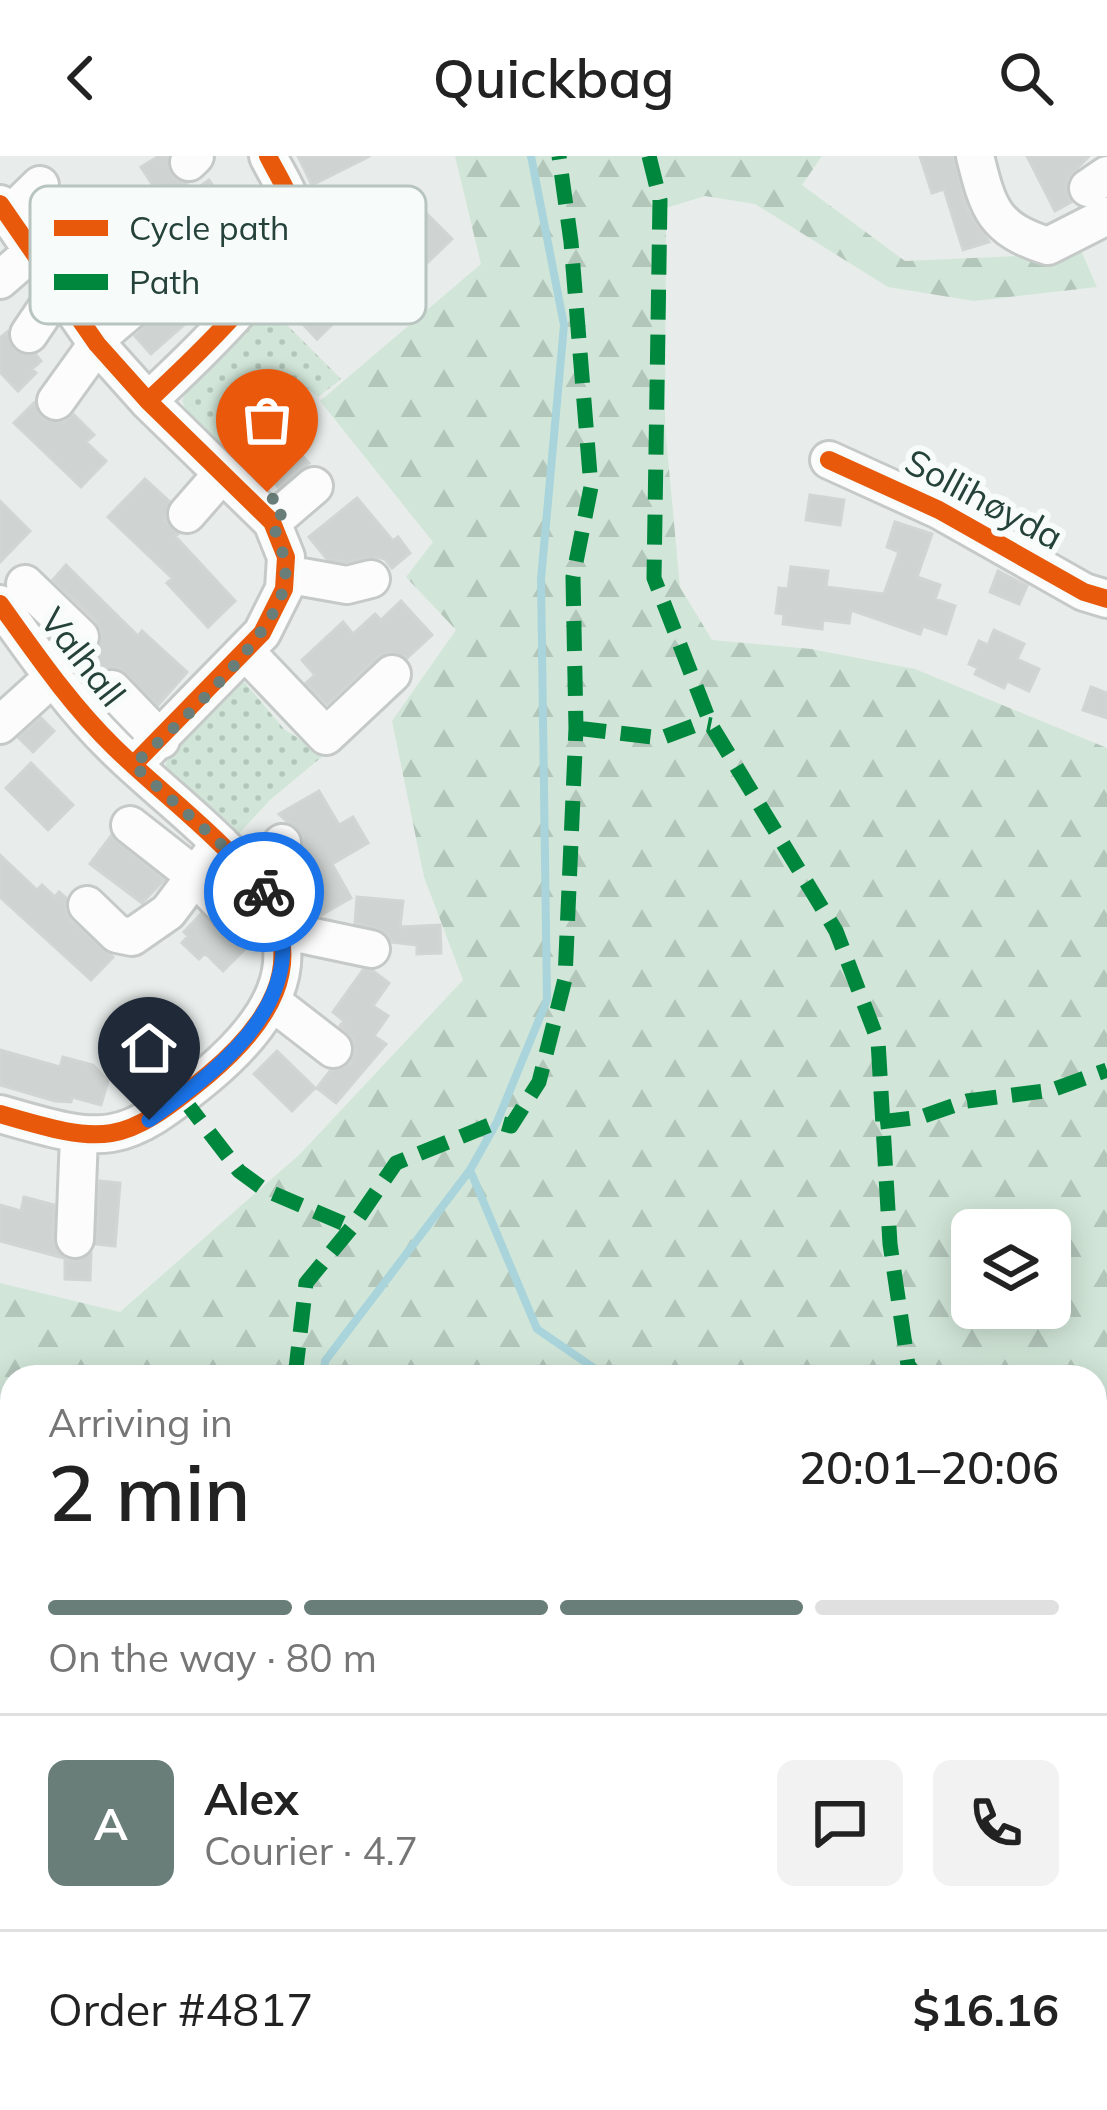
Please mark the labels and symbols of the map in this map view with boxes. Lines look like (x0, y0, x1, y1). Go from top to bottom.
legend (30, 186, 426, 324)
text: Cycle path (129, 207, 289, 248)
text: Path (129, 261, 200, 302)
pin (216, 369, 318, 492)
street label: Sollihøyda (898, 438, 1071, 559)
street label: Valhall (31, 598, 136, 715)
courier (204, 832, 324, 952)
pin (98, 997, 200, 1120)

